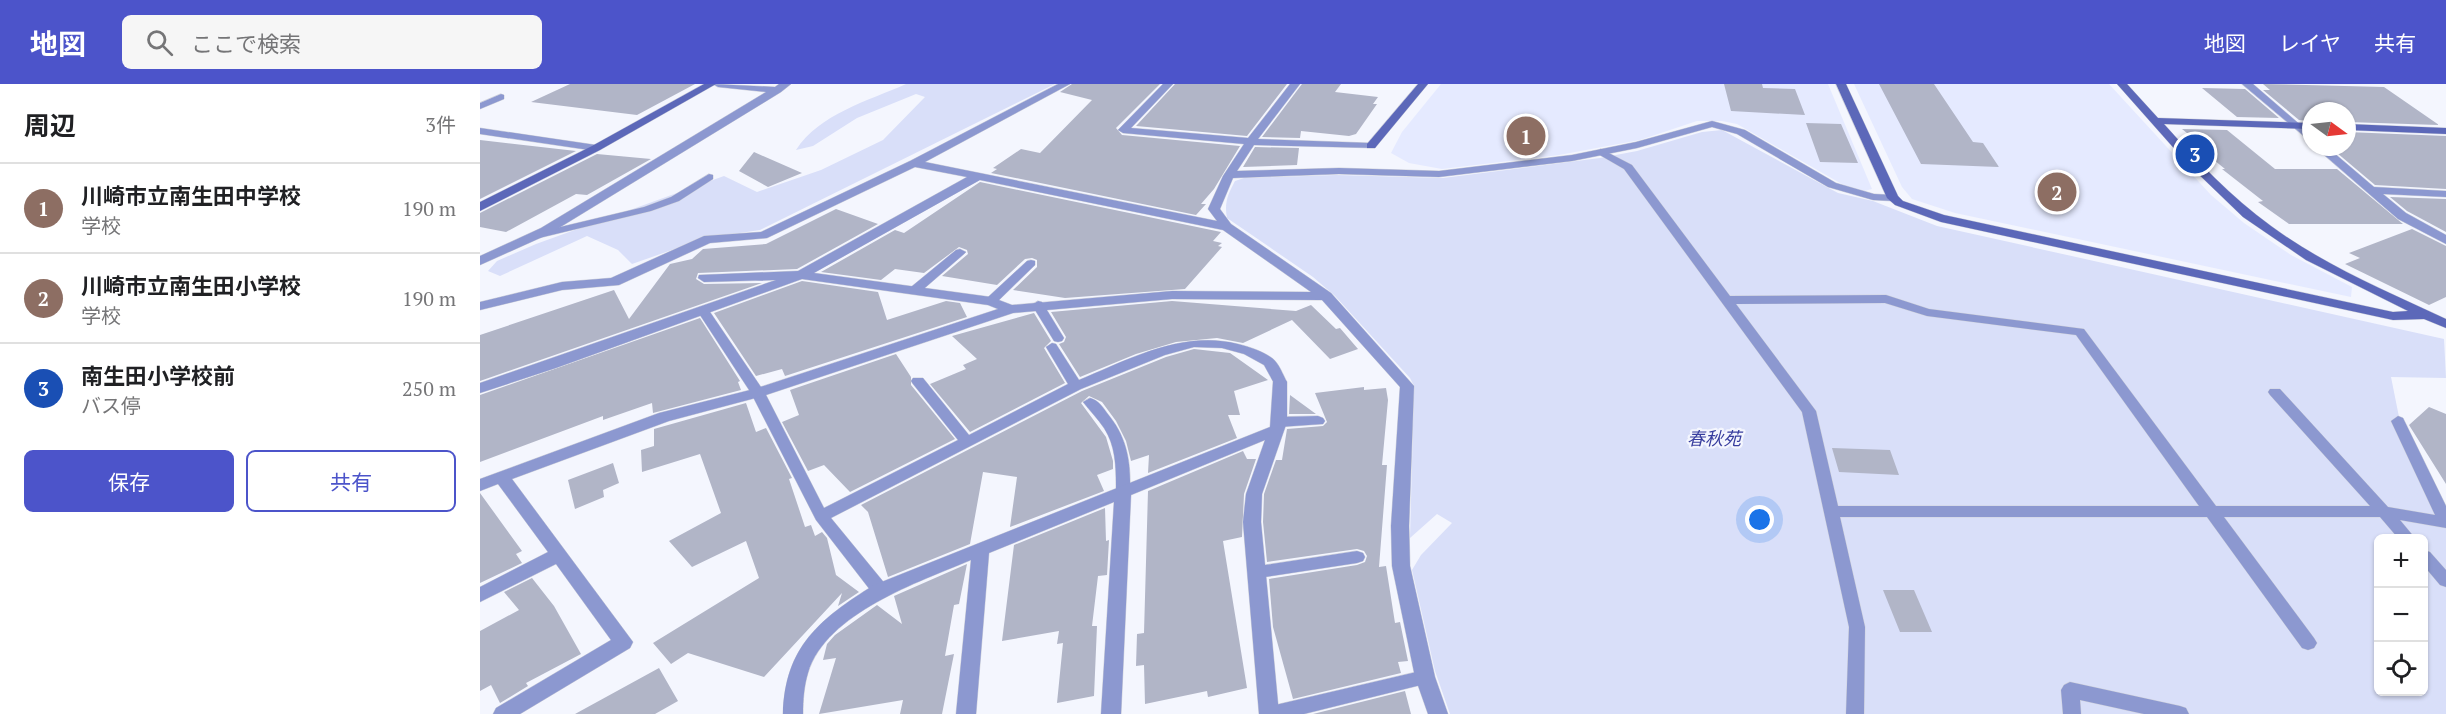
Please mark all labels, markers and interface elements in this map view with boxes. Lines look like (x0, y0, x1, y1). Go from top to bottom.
search box (122, 15, 542, 69)
text: 地図 (30, 25, 86, 62)
icon: search (143, 26, 176, 59)
text: ここで検索 (191, 29, 301, 58)
text: 地図 (2204, 29, 2246, 57)
text: レイヤ (2279, 29, 2341, 57)
text: 共有 (2374, 29, 2416, 57)
north arrow (2302, 102, 2356, 156)
text: 周辺 (24, 108, 76, 142)
text: 3件 (425, 111, 456, 138)
pin: 1 (1506, 113, 1546, 158)
pin: 3 (2176, 132, 2214, 176)
pin: 2 (2038, 170, 2076, 214)
text: 川崎市立南生田中学校 (81, 181, 301, 210)
text: 1 (38, 195, 49, 222)
text: 190 m (402, 195, 456, 222)
text: 学校 (81, 212, 121, 239)
text: 川崎市立南生田小学校 (81, 271, 301, 300)
text: 2 (38, 285, 49, 312)
text: 190 m (402, 285, 456, 312)
text: 学校 (81, 302, 121, 329)
text: 南生田小学校前 (81, 361, 235, 390)
text: 3 (38, 375, 49, 402)
text: 250 m (402, 375, 456, 402)
text: バス停 (81, 392, 141, 419)
park label: 春秋苑 (1687, 426, 1744, 450)
button: 保存 (24, 450, 234, 512)
button: 共有 (246, 450, 456, 512)
your location (1745, 505, 1774, 534)
map controls (2374, 534, 2428, 696)
button: + (2374, 534, 2428, 588)
button: − (2374, 588, 2428, 642)
button: locate (2374, 642, 2428, 696)

